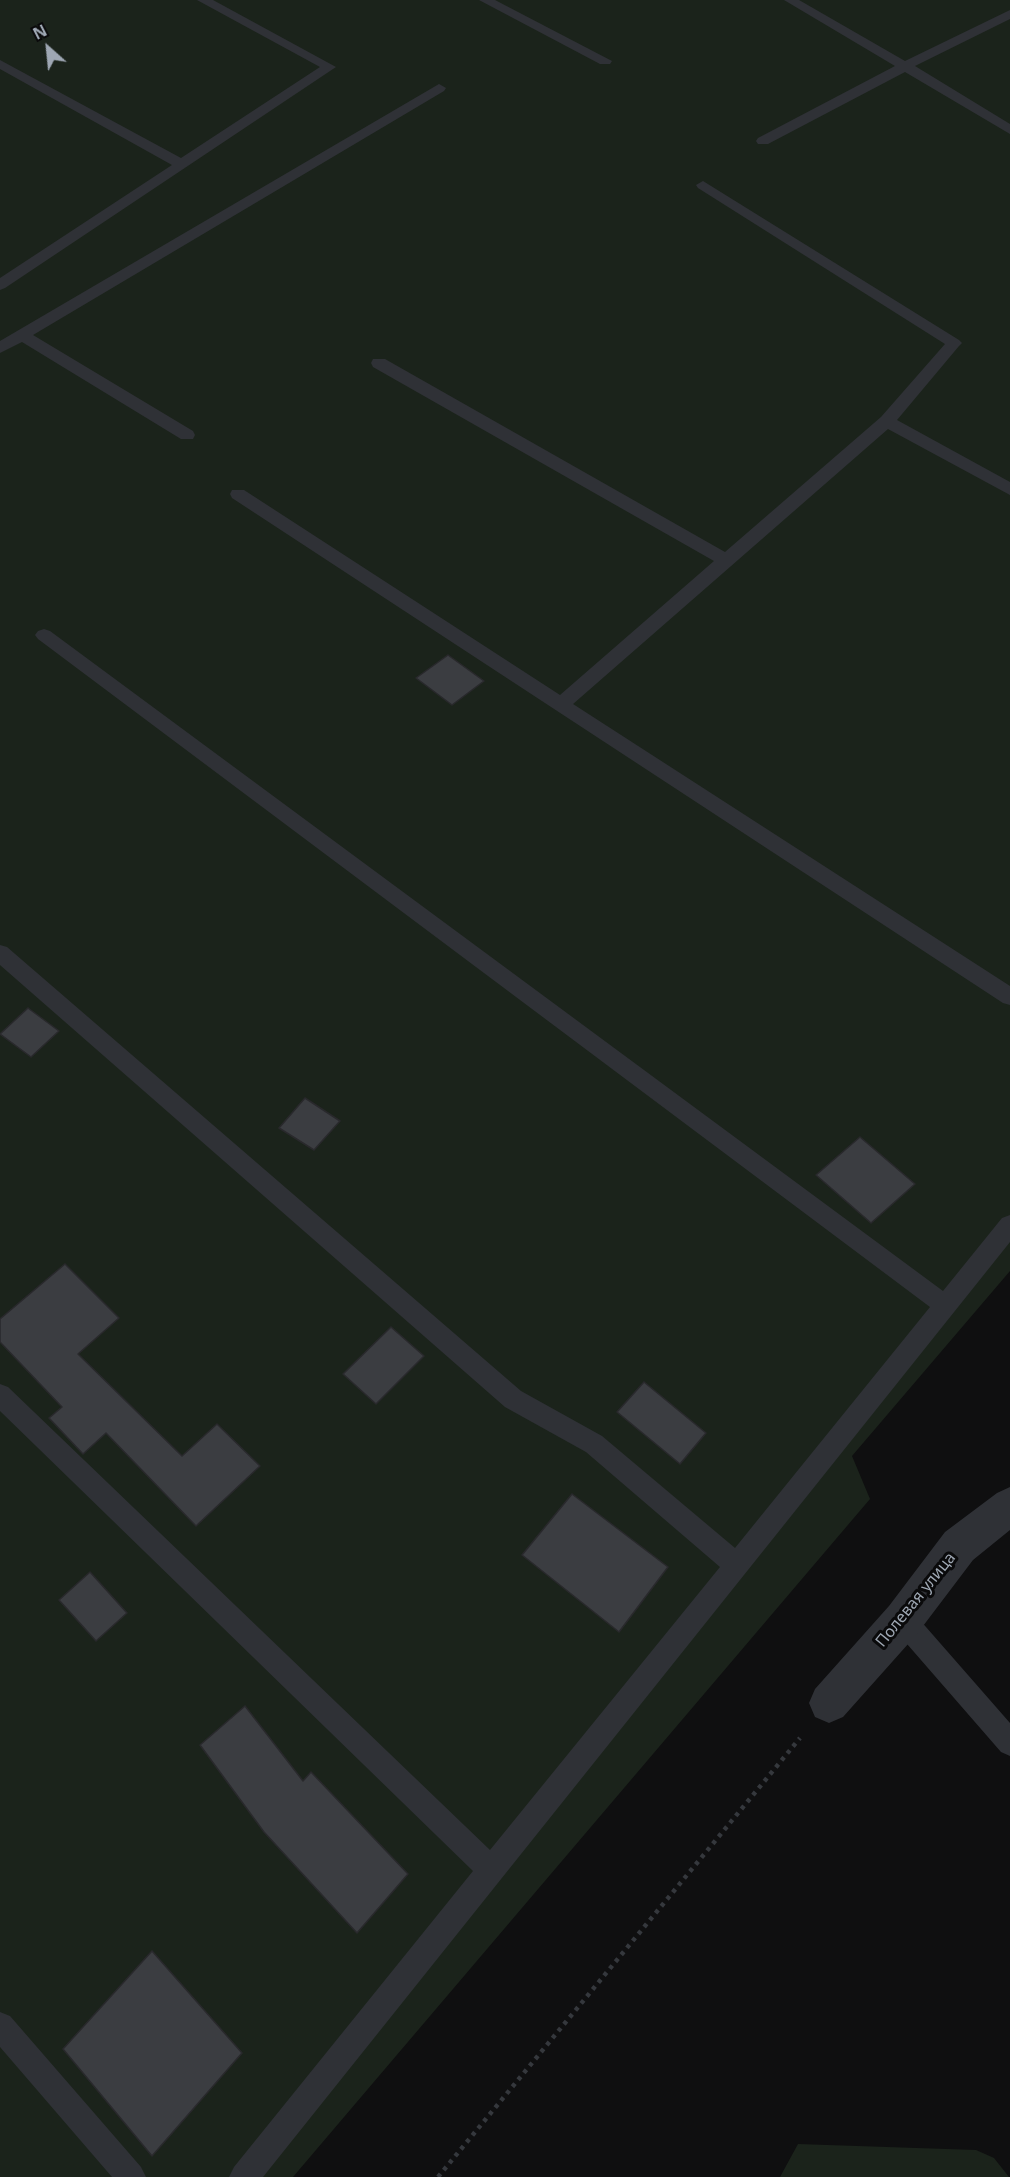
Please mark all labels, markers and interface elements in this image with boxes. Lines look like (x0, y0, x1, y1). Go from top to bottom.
north arrow (18, 18, 78, 78)
text: N (29, 19, 51, 45)
street label: Полевая улица (872, 1549, 960, 1651)

